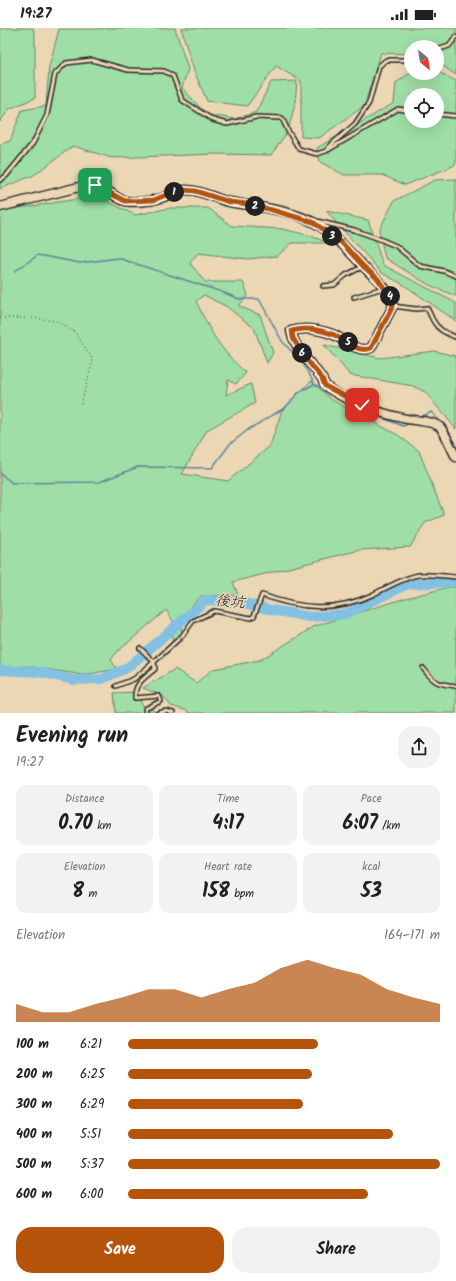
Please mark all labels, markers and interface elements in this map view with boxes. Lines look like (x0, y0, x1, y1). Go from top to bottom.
text: 19:27 (20, 2, 52, 26)
north arrow (404, 40, 444, 80)
map controls (404, 40, 444, 128)
button: locate (404, 88, 444, 128)
pin (78, 168, 112, 202)
icon: arrive (84, 174, 106, 196)
pin: 1 (164, 182, 184, 202)
text: 1 (172, 183, 176, 201)
pin: 2 (245, 196, 265, 216)
text: 2 (252, 197, 258, 215)
pin: 3 (322, 226, 342, 246)
text: 3 (329, 227, 335, 245)
pin: 4 (380, 286, 400, 306)
text: 4 (387, 287, 393, 305)
pin: 5 (338, 332, 358, 352)
text: 5 (345, 333, 351, 351)
pin: 6 (292, 343, 312, 363)
text: 6 (299, 344, 305, 362)
pin (345, 388, 379, 422)
icon: check (351, 394, 373, 416)
water label: 後坑 (214, 588, 248, 616)
text: Evening run (16, 719, 128, 754)
button: share (398, 726, 440, 768)
text: 19:27 (16, 752, 43, 773)
text: Distance (65, 790, 104, 808)
text: Time (217, 790, 239, 808)
text: Pace (361, 790, 382, 808)
text: 0.70 (58, 808, 93, 840)
text: 4:17 (212, 808, 244, 840)
text: 6:07 (342, 808, 378, 840)
text: km (93, 817, 111, 835)
text: /km (378, 817, 400, 835)
text: Elevation (64, 858, 105, 876)
text: Heart rate (204, 858, 252, 876)
text: kcal (362, 858, 380, 876)
text: 8 (72, 876, 84, 908)
text: 158 (202, 876, 230, 908)
text: 53 (361, 876, 382, 908)
text: m (84, 885, 97, 903)
text: bpm (230, 885, 254, 903)
text: Elevation (16, 925, 65, 946)
text: 164–171 m (384, 925, 440, 946)
text: 100 m (16, 1034, 49, 1055)
text: 6:21 (80, 1034, 102, 1055)
text: 200 m (16, 1064, 53, 1085)
text: 6:25 (80, 1064, 105, 1085)
text: 300 m (16, 1094, 52, 1115)
text: 6:29 (80, 1094, 104, 1115)
text: 400 m (16, 1124, 52, 1145)
text: 5:51 (80, 1124, 101, 1145)
text: 500 m (16, 1154, 52, 1175)
text: 5:37 (80, 1154, 104, 1175)
text: 600 m (16, 1184, 52, 1205)
text: 6:00 (80, 1184, 103, 1205)
button: Save (16, 1227, 224, 1273)
button: Share (232, 1227, 440, 1273)

